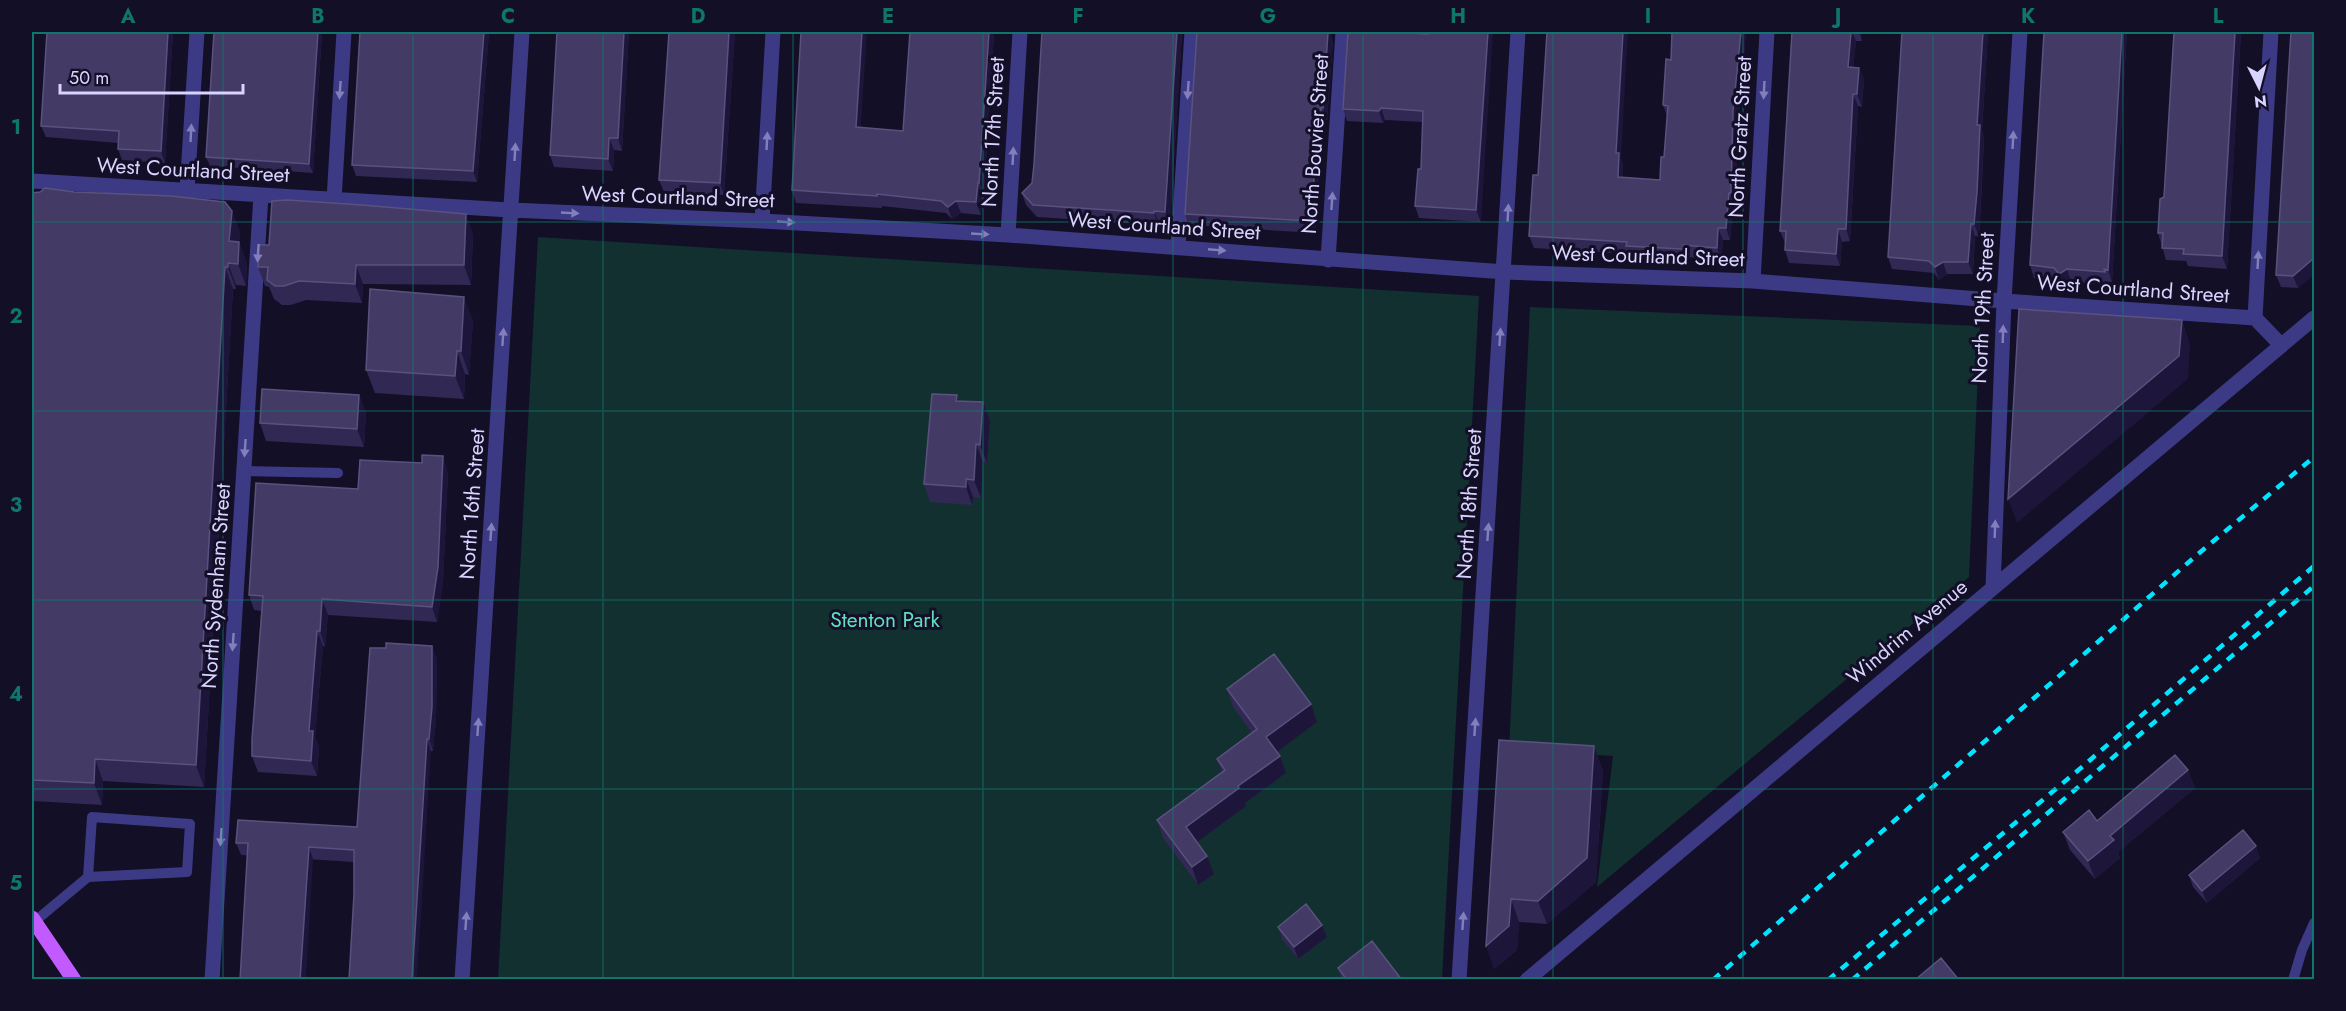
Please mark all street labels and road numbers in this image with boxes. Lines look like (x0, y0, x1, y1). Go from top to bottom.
street label: North Bouvier Street (1294, 53, 1336, 235)
street label: North Gratz Street (1721, 55, 1759, 219)
street label: North 17th Street (974, 56, 1012, 208)
street label: West Courtland Street (96, 150, 290, 190)
street label: West Courtland Street (581, 179, 775, 215)
street label: West Courtland Street (1067, 204, 1261, 248)
street label: North 19th Street (1964, 232, 2002, 384)
street label: West Courtland Street (1551, 238, 1745, 274)
street label: West Courtland Street (2036, 267, 2230, 311)
street label: North 16th Street (452, 427, 492, 581)
street label: North 18th Street (1449, 428, 1489, 580)
street label: North Sydenham Street (194, 482, 238, 690)
street label: Windrim Avenue (1840, 572, 1974, 692)

